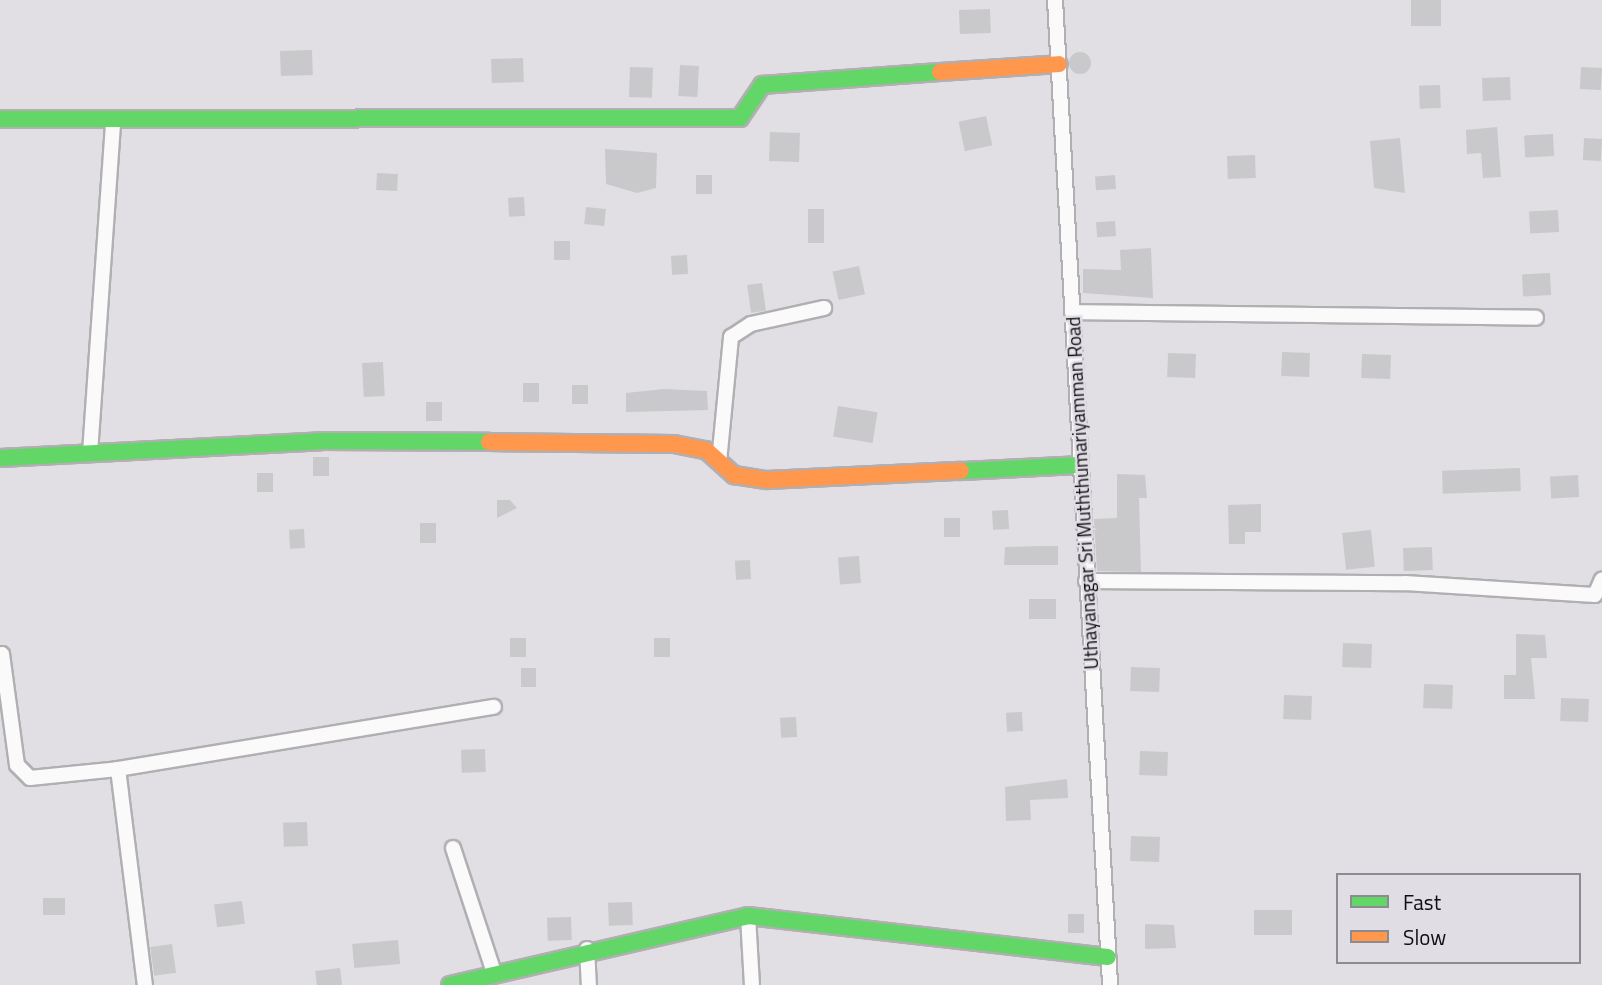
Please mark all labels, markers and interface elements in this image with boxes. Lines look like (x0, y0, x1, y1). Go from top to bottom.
street label: Uthayanagar Sri Muththumariyamman Road (1061, 316, 1103, 670)
legend (1336, 873, 1581, 964)
text: Fast (1403, 886, 1441, 918)
text: Slow (1403, 921, 1446, 953)

